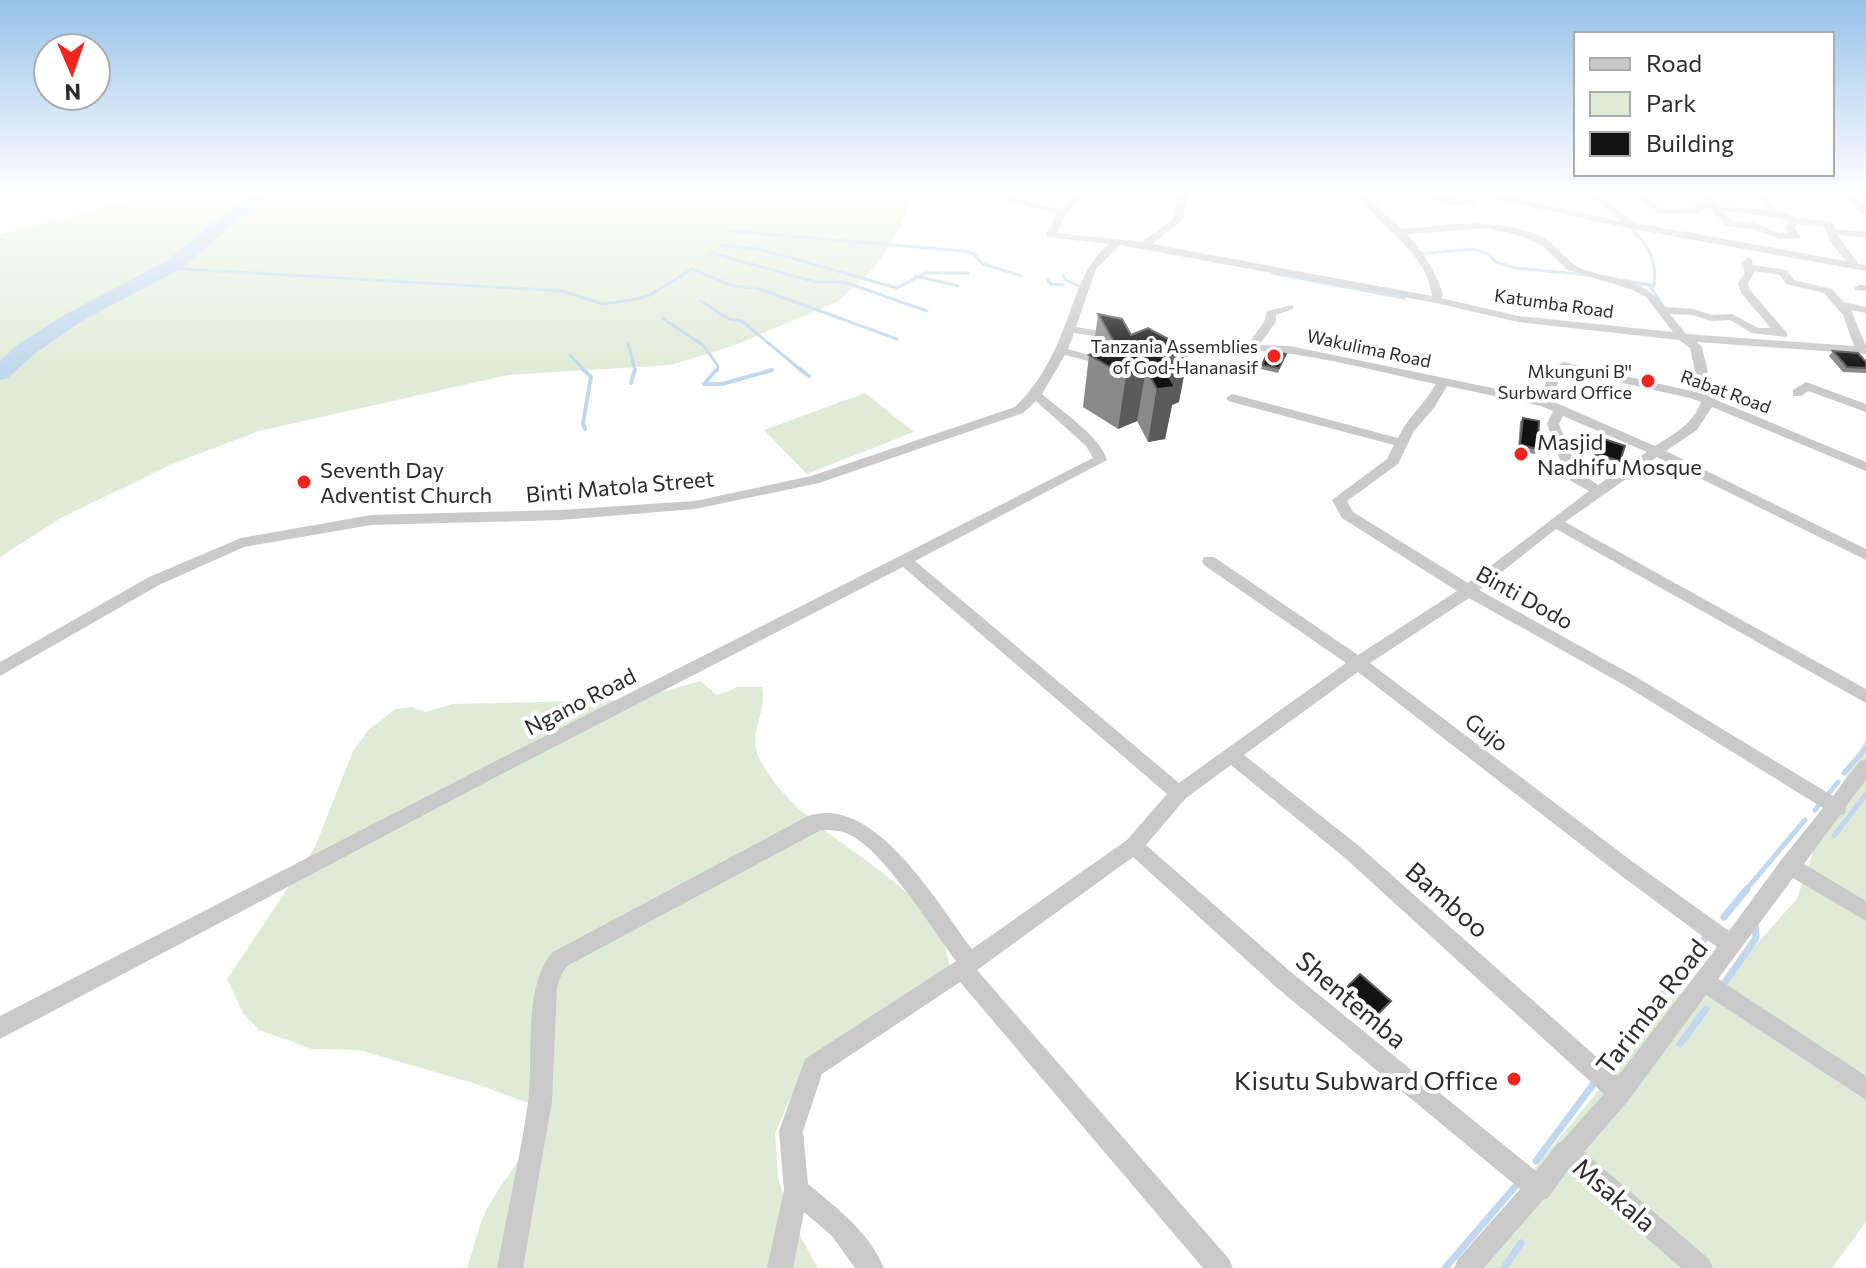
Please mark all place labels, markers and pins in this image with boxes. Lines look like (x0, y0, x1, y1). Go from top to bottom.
place label: Tanzania Assemblies of God-Hananasif (1091, 335, 1259, 378)
marker: Tanzania Assemblies of God-Hananasif (1265, 347, 1283, 365)
place label: Mkunguni B'' Surbward Office (1498, 360, 1632, 403)
marker: Mkunguni B'' Surbward Office (1639, 372, 1657, 390)
place label: Masjid Nadhifu Mosque (1537, 428, 1702, 480)
marker: Masjid Nadhifu Mosque (1512, 445, 1530, 463)
place label: Seventh Day Adventist Church (320, 456, 492, 508)
marker: Seventh Day Adventist Church (295, 473, 313, 491)
place label: Kisutu Subward Office (1234, 1064, 1498, 1095)
marker: Kisutu Subward Office (1505, 1070, 1523, 1088)

